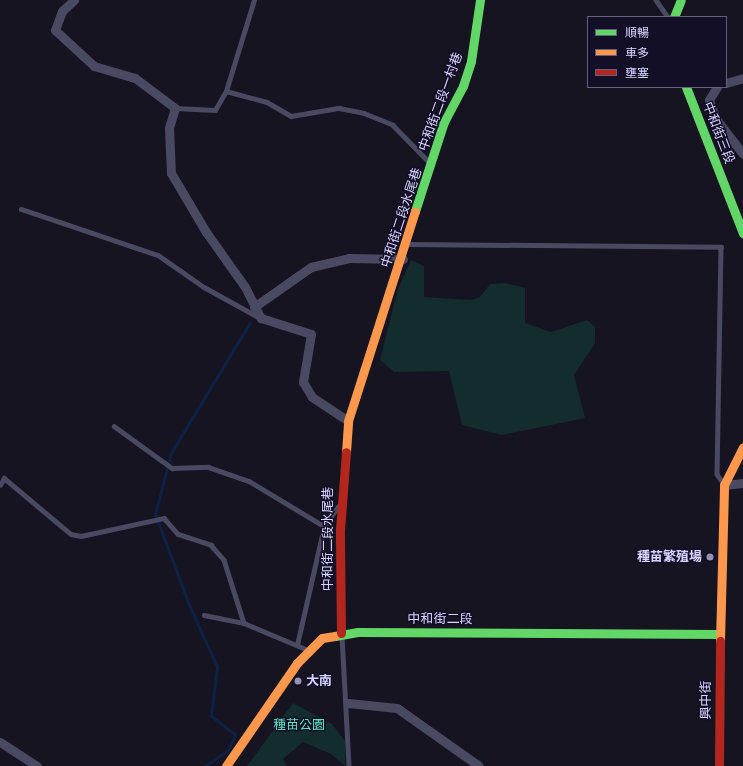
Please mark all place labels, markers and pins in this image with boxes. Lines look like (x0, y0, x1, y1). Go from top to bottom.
place label: 種苗繁殖場 (637, 549, 702, 565)
marker: 種苗繁殖場 (705, 552, 715, 562)
place label: 大南 (306, 673, 332, 689)
marker: 大南 (293, 676, 303, 686)

